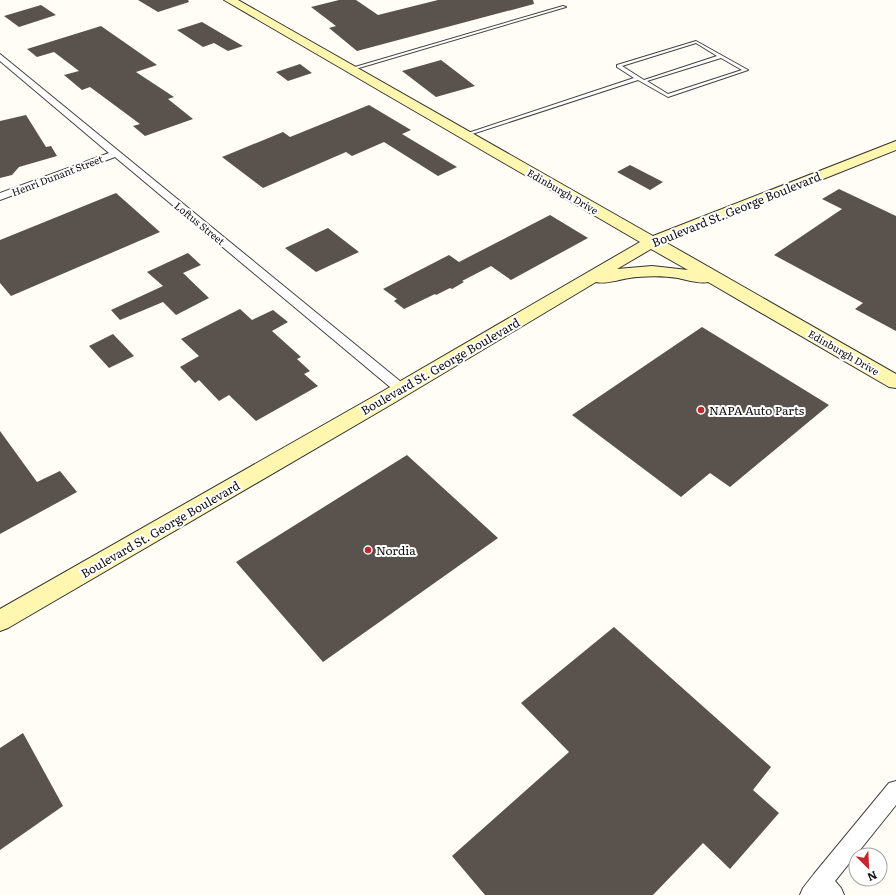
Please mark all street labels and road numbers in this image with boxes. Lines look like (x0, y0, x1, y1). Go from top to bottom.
street label: Henri Dunant Street (9, 151, 105, 199)
street label: Edinburgh Drive (525, 165, 601, 217)
street label: Boulevard St. George Boulevard (649, 167, 824, 251)
street label: Loftus Street (172, 198, 228, 248)
street label: Boulevard St. George Boulevard (357, 313, 523, 419)
street label: Edinburgh Drive (806, 326, 882, 378)
street label: Boulevard St. George Boulevard (77, 476, 243, 582)

